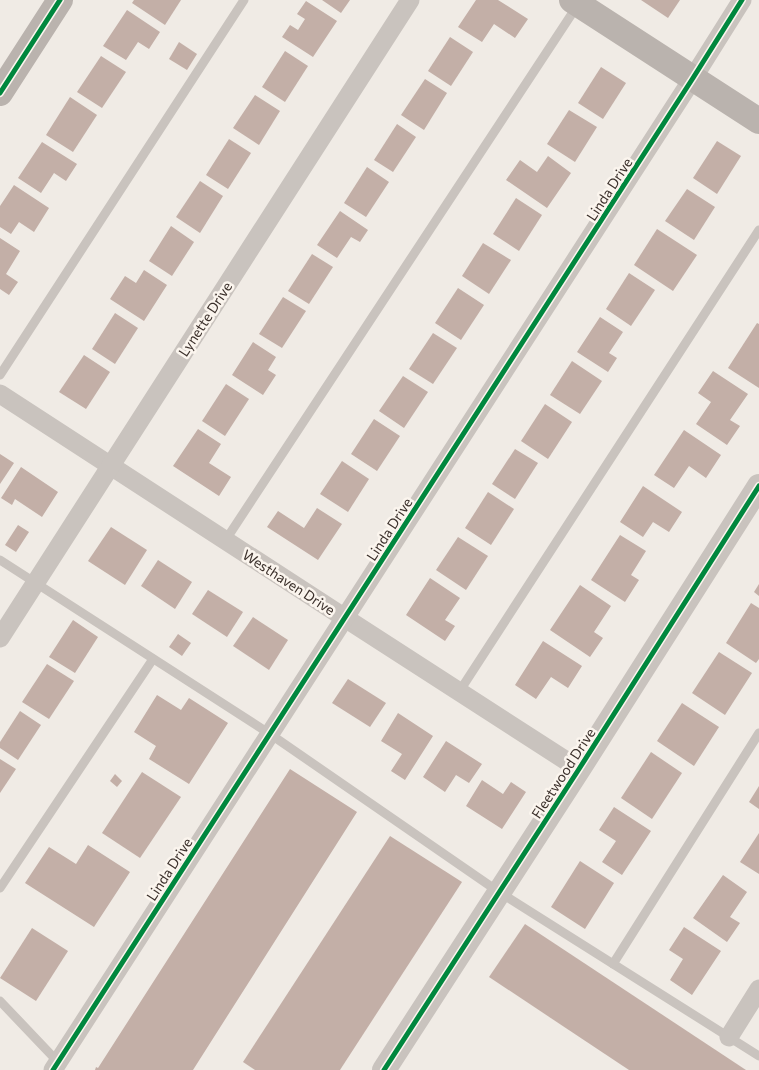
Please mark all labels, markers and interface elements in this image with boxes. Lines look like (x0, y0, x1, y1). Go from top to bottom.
street label: Linda Drive (582, 154, 636, 224)
street label: Lynette Drive (175, 279, 235, 359)
street label: Linda Drive (362, 494, 416, 564)
street label: Westhaven Drive (240, 546, 338, 618)
street label: Fleetwood Drive (527, 725, 599, 821)
street label: Linda Drive (142, 834, 196, 904)

